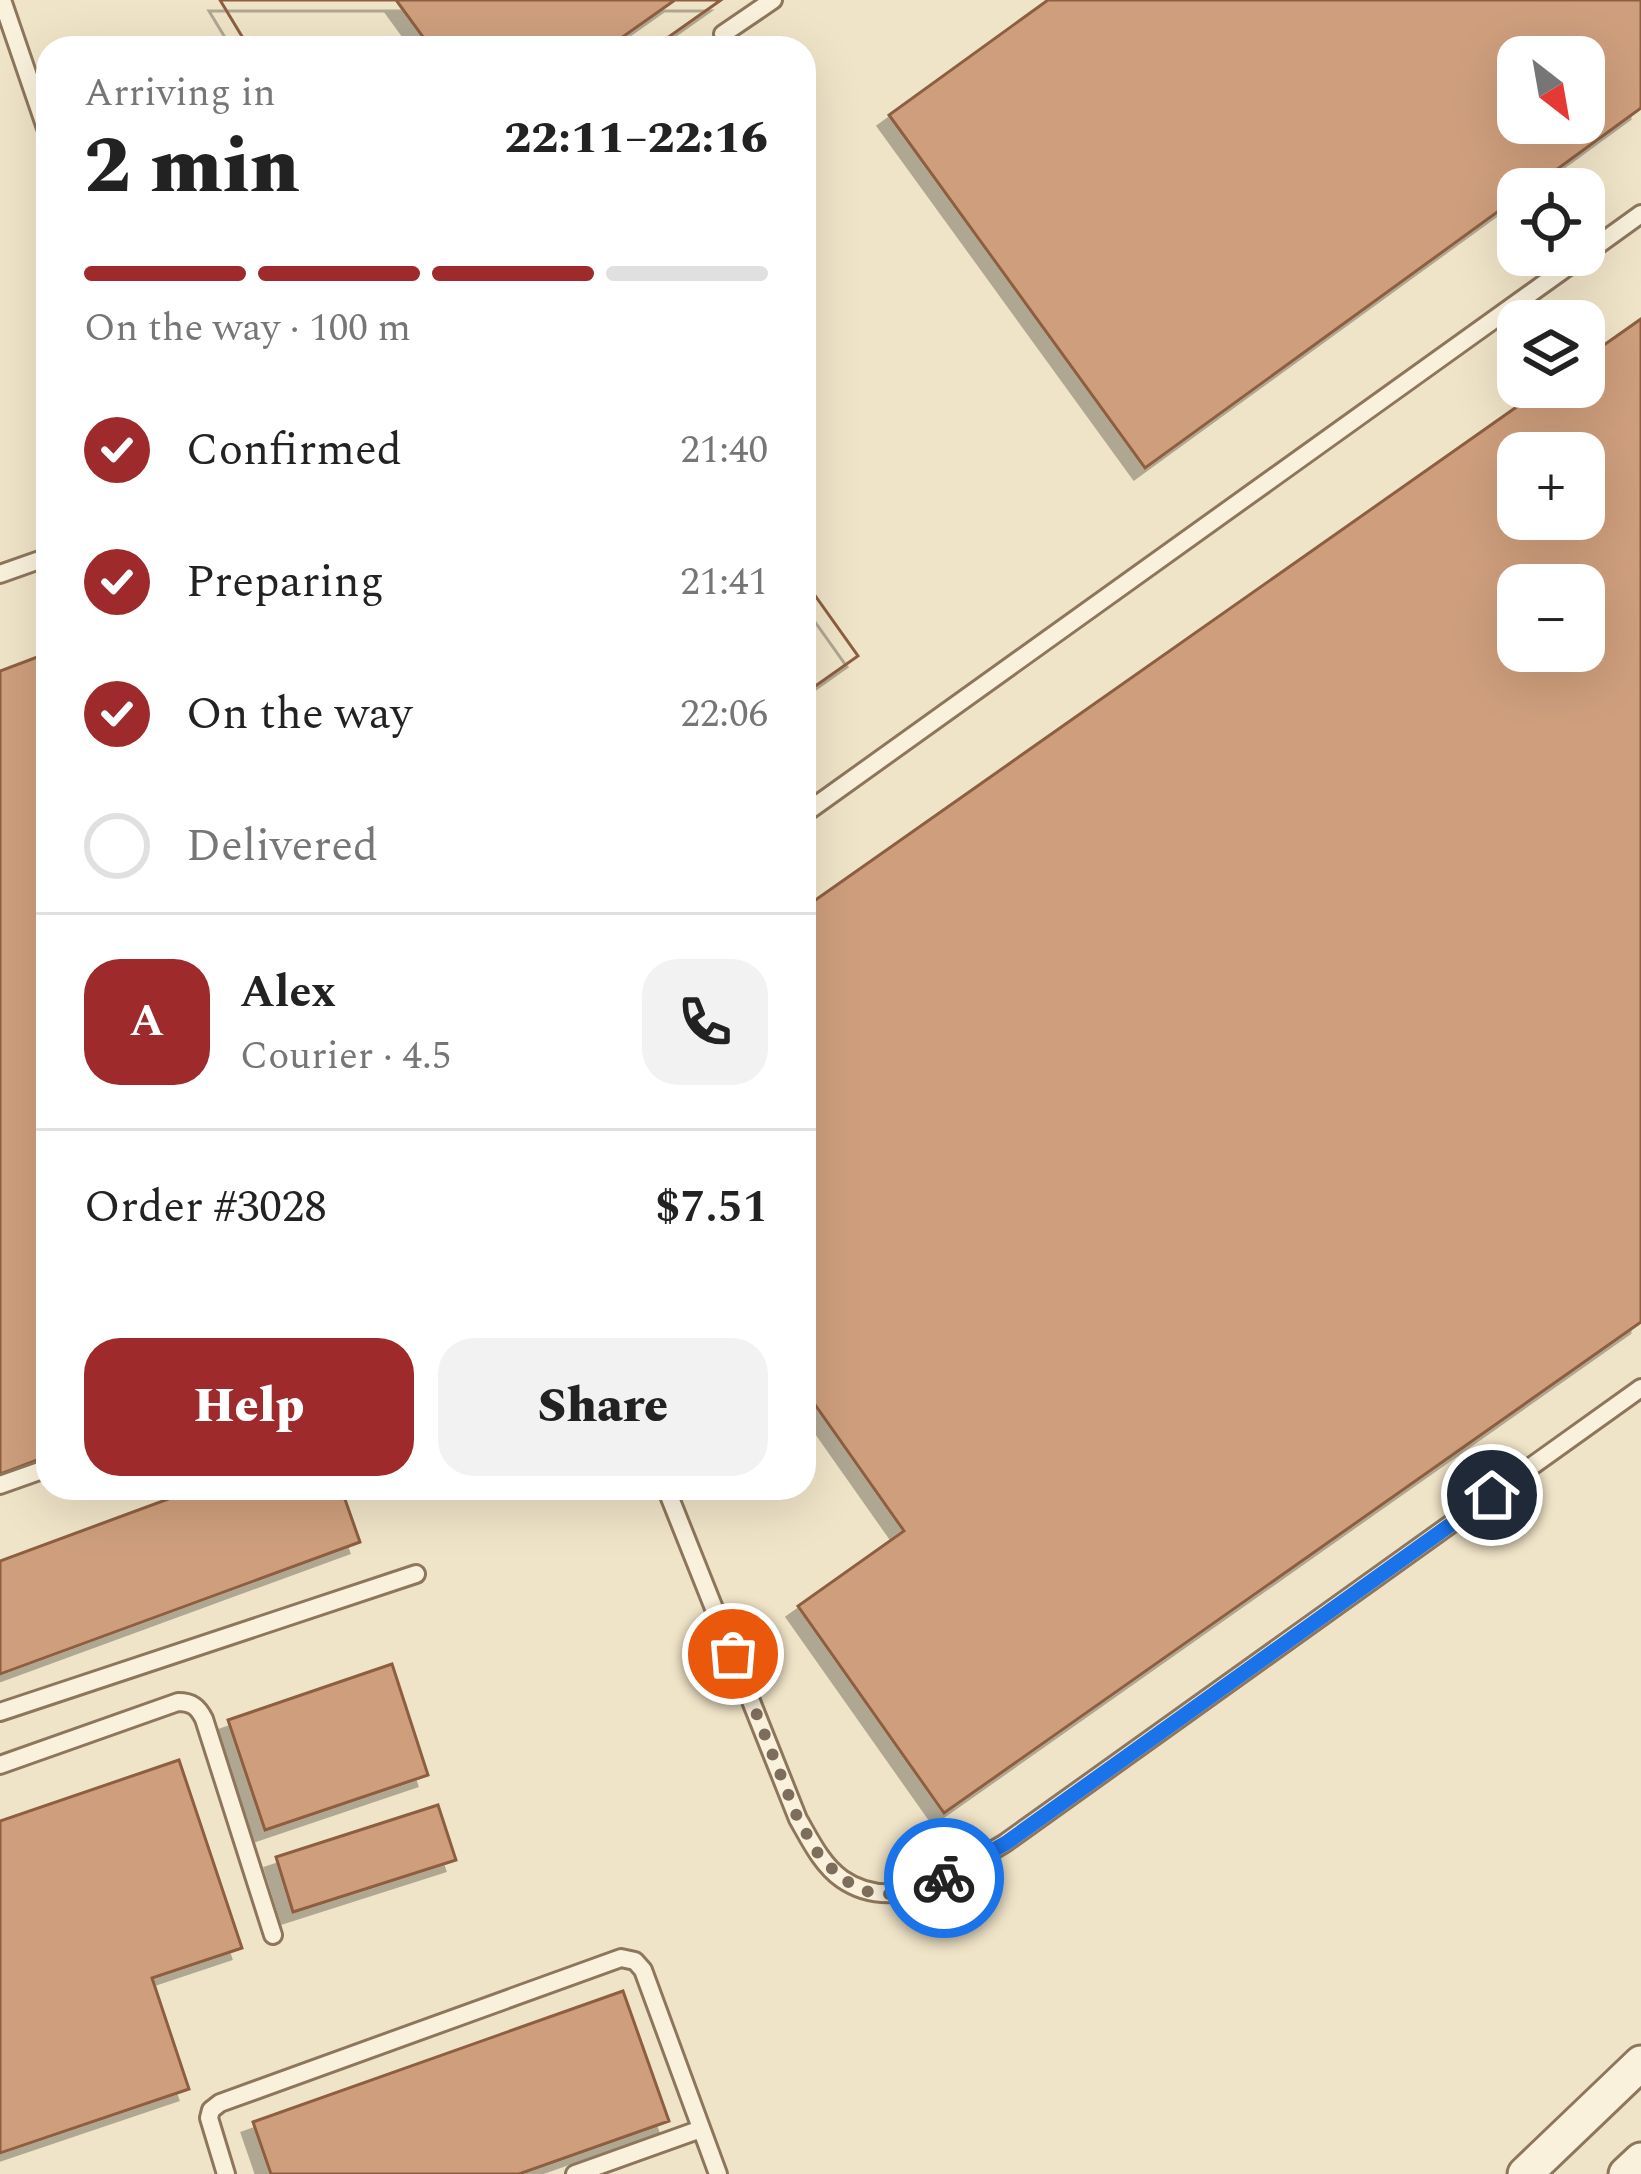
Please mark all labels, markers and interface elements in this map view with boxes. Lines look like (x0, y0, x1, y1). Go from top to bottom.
north arrow (1497, 36, 1605, 144)
map controls (1497, 36, 1605, 672)
text: Arriving in (84, 64, 276, 123)
text: 22:11–22:16 (504, 104, 768, 173)
text: 2 min (84, 108, 300, 227)
button: locate (1497, 168, 1605, 276)
text: On the way · 100 m (84, 299, 411, 358)
button: layers (1497, 300, 1605, 408)
text: Confirmed (186, 416, 402, 485)
icon: check (84, 417, 150, 483)
text: 21:40 (680, 421, 768, 480)
button: + (1497, 432, 1605, 540)
text: Preparing (186, 548, 384, 617)
icon: check (84, 549, 150, 615)
text: 21:41 (680, 553, 768, 612)
button: − (1497, 564, 1605, 672)
text: On the way (186, 680, 412, 749)
icon: check (84, 681, 150, 747)
text: 22:06 (680, 685, 768, 744)
text: Delivered (186, 812, 378, 881)
text: Alex (240, 958, 336, 1027)
button: phone (642, 959, 768, 1085)
text: A (130, 987, 164, 1056)
text: Courier · 4.5 (240, 1027, 451, 1086)
text: Order #3028 (84, 1173, 327, 1242)
text: $7.51 (655, 1173, 768, 1242)
button: Help (84, 1338, 414, 1476)
button: Share (438, 1338, 768, 1476)
pin (1441, 1444, 1543, 1546)
icon: home (1459, 1462, 1525, 1528)
pin (682, 1603, 784, 1705)
icon: bag (700, 1621, 766, 1687)
courier (884, 1818, 1004, 1938)
icon: bike (911, 1845, 977, 1911)

